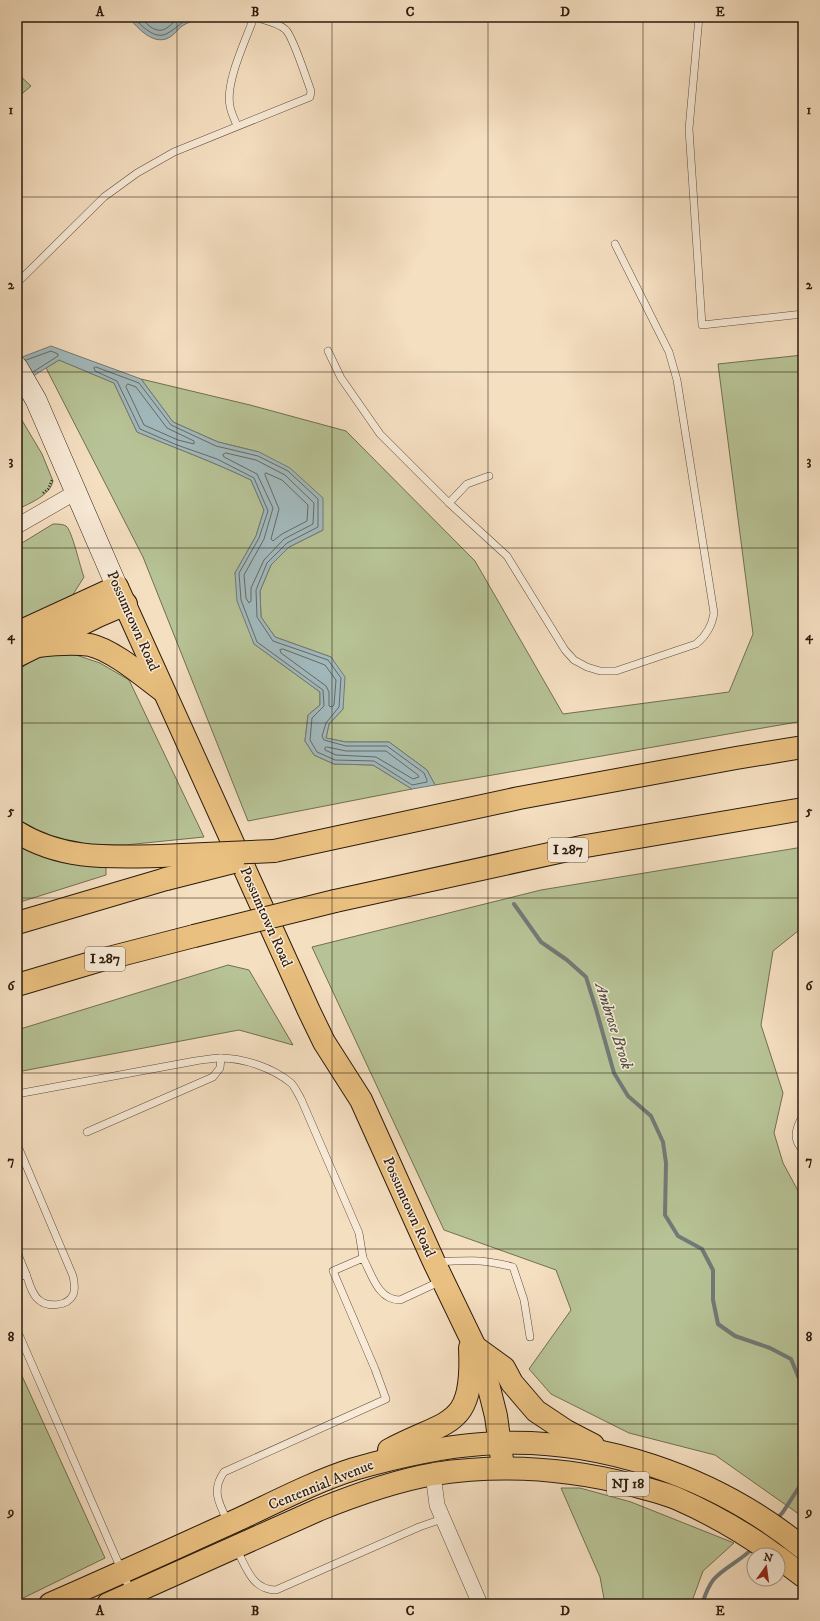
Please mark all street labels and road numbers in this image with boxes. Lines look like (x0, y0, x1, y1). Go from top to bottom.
street label: Possumtown Road (102, 568, 164, 675)
road number: I 287 (548, 838, 588, 862)
street label: Possumtown Road (235, 864, 297, 971)
road number: I 287 (85, 947, 125, 971)
street label: Possumtown Road (378, 1154, 440, 1261)
street label: Centennial Avenue (266, 1455, 376, 1515)
road number: NJ 18 (607, 1472, 649, 1496)

